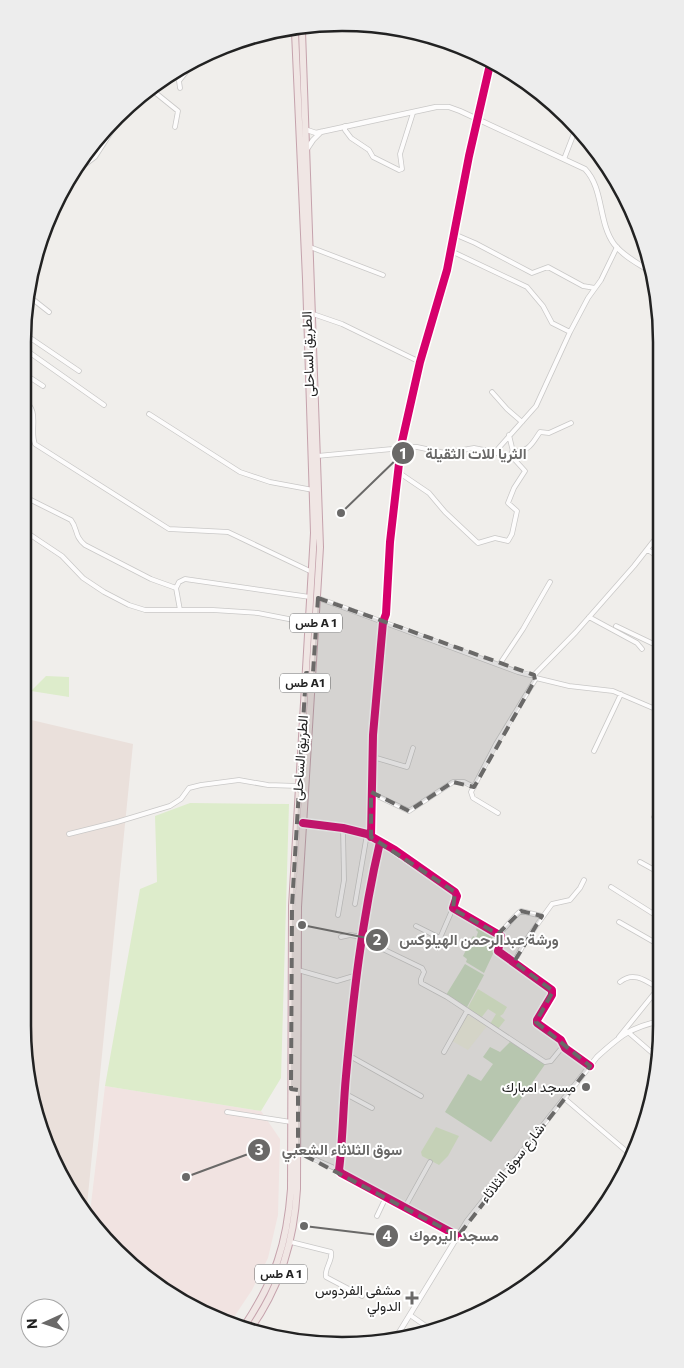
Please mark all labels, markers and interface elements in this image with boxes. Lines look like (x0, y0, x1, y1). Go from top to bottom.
street label: الطريق الساحلى (298, 311, 318, 397)
callout: الثريا للات الثقيلة (391, 438, 537, 468)
text: 1 (400, 444, 406, 462)
text: الثريا للات الثقيلة (425, 444, 527, 463)
road number: طس A 1 (290, 614, 342, 632)
road number: طس A1 (280, 674, 330, 692)
street label: الطريق الساحلى (288, 715, 312, 801)
callout: ورشة عبدالرحمن الهيلوكس (364, 925, 569, 955)
text: 2 (373, 930, 381, 948)
text: ورشة عبدالرحمن الهيلوكس (399, 930, 559, 949)
place label: مسجد امبارك (502, 1078, 576, 1096)
marker: مسجد امبارك (580, 1081, 592, 1093)
street label: شارع سوق الثلاثاء (476, 1120, 550, 1207)
callout: سوق الثلاثاء الشعبي (246, 1135, 412, 1165)
text: 3 (255, 1140, 264, 1158)
text: سوق الثلاثاء الشعبي (282, 1140, 402, 1163)
callout: مسجد اليرموك (375, 1221, 509, 1251)
text: 4 (382, 1226, 392, 1244)
text: مسجد اليرموك (409, 1226, 499, 1245)
road number: طس A 1 (255, 1264, 307, 1284)
place label: مشفى الفردوس الدولي (315, 1281, 401, 1318)
marker: مشفى الفردوس الدولي (405, 1291, 419, 1305)
north arrow (20, 1298, 70, 1348)
text: N (23, 1318, 40, 1329)

